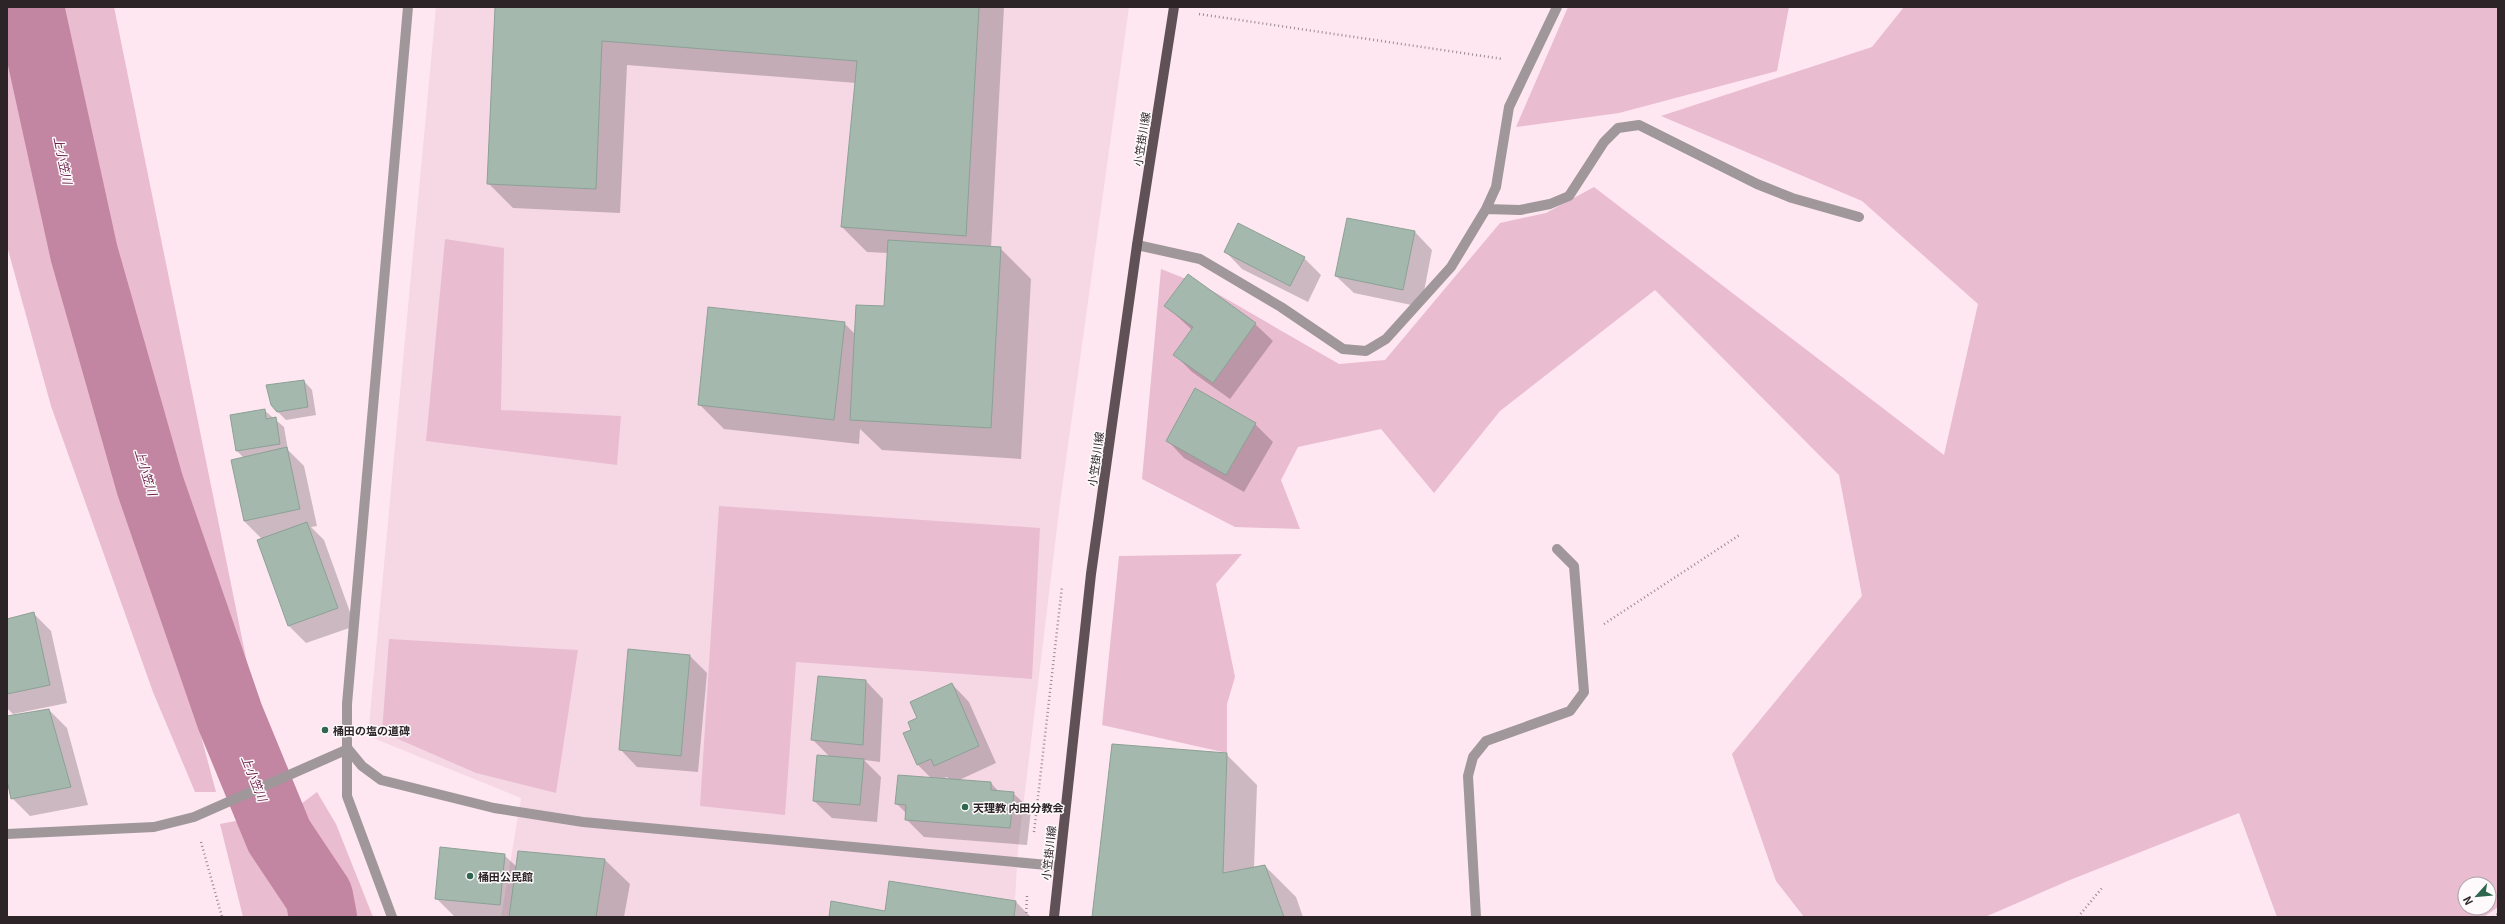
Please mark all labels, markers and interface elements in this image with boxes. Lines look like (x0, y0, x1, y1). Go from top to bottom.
street label: 小笠掛川線 (1129, 111, 1153, 167)
water label: 上小笠川 (51, 135, 78, 187)
street label: 小笠掛川線 (1083, 431, 1107, 487)
water label: 上小笠川 (132, 447, 163, 499)
place label: 桶田の塩の道碑 (333, 722, 410, 738)
marker: 桶田の塩の道碑 (320, 725, 330, 735)
water label: 上小笠川 (238, 753, 273, 805)
place label: 天理教 内田分教会 (973, 799, 1064, 815)
marker: 天理教 内田分教会 (960, 802, 970, 812)
street label: 小笠掛川線 (1037, 825, 1059, 881)
place label: 桶田公民館 (478, 868, 533, 884)
marker: 桶田公民館 (465, 871, 475, 881)
north arrow (2457, 876, 2497, 916)
text: N (2458, 894, 2476, 908)

